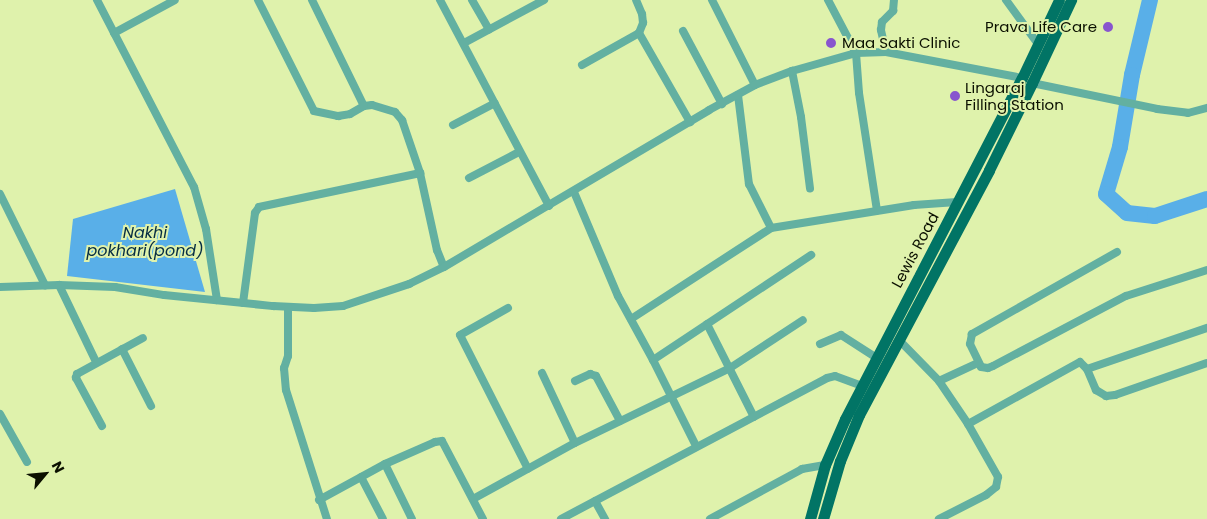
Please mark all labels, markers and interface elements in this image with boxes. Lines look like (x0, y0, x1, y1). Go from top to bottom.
place label: Prava Life Care (985, 18, 1097, 36)
marker: Prava Life Care (1101, 20, 1115, 34)
place label: Maa Sakti Clinic (842, 34, 960, 52)
marker: Maa Sakti Clinic (824, 36, 838, 50)
place label: Lingaraj Filling Station (965, 78, 1064, 113)
marker: Lingaraj Filling Station (949, 90, 961, 102)
street label: Lewis Road (888, 209, 942, 291)
water label: Nakhi pokhari(pond) (87, 223, 203, 261)
north arrow (20, 449, 70, 499)
text: N (47, 458, 70, 476)

